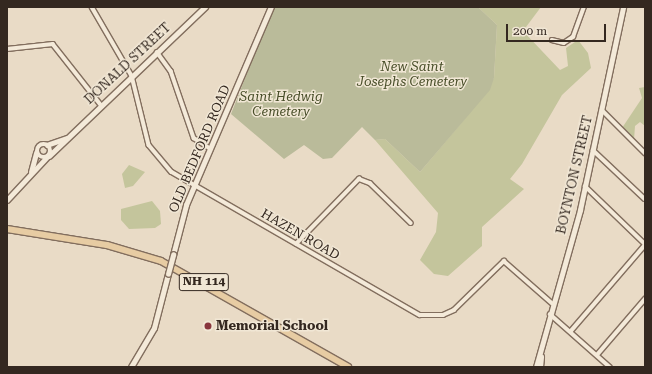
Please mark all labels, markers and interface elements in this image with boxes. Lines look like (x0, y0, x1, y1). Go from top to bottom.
scale bar (508, 16, 608, 42)
street label: DONALD STREET (82, 20, 174, 108)
text: 200 m (513, 24, 547, 38)
park label: New Saint Josephs Cemetery (357, 60, 467, 91)
street label: OLD BEDFORD ROAD (166, 83, 234, 215)
park label: Saint Hedwig Cemetery (239, 90, 323, 121)
street label: BOYNTON STREET (554, 114, 596, 236)
street label: HAZEN ROAD (258, 206, 342, 264)
road number: NH 114 (178, 272, 230, 292)
place label: Memorial School (216, 318, 328, 334)
marker: Memorial School (203, 321, 213, 331)

